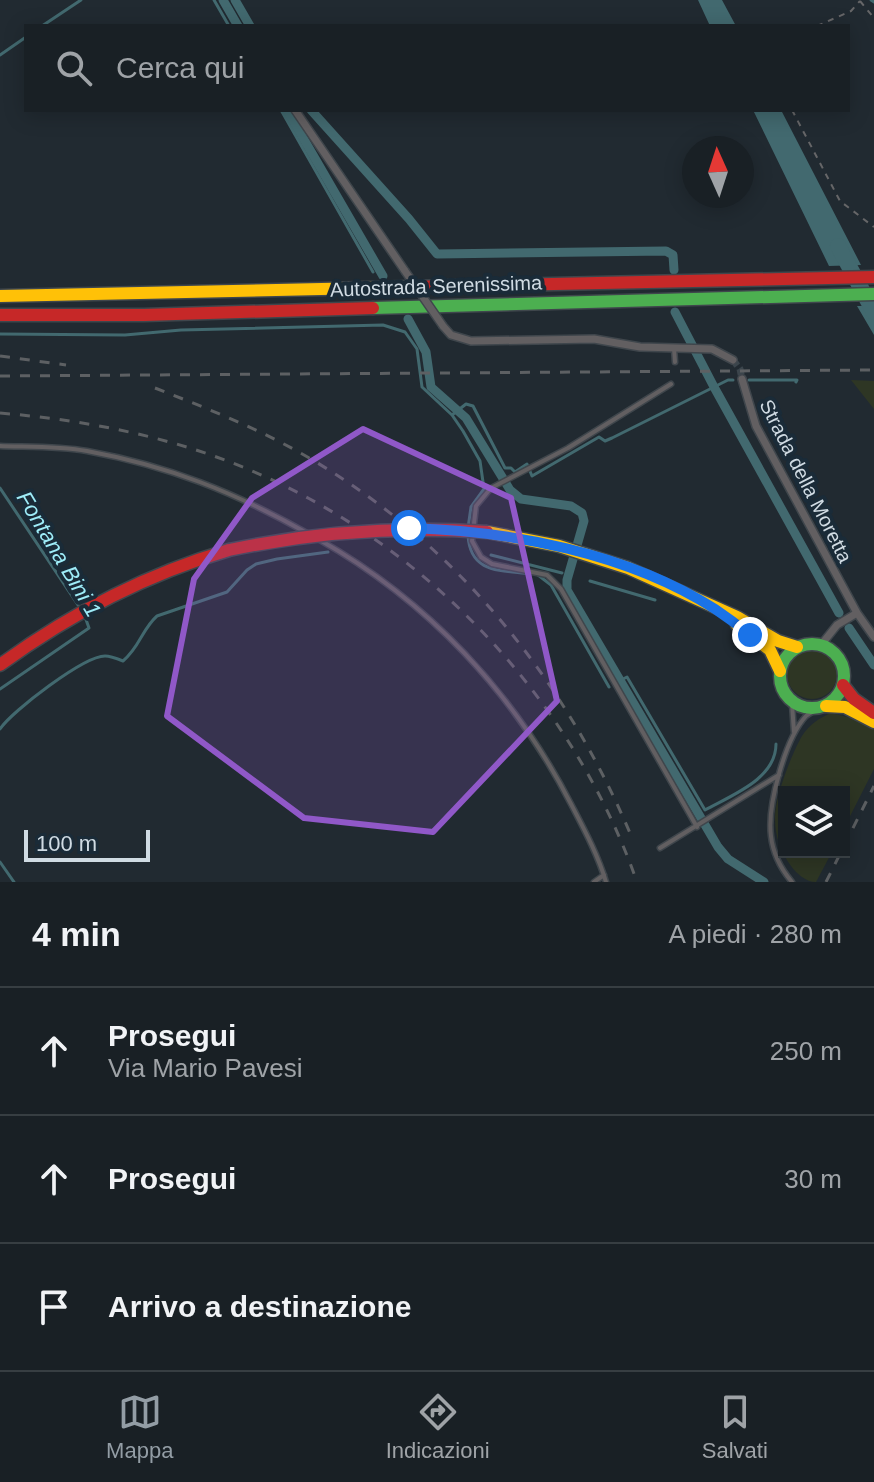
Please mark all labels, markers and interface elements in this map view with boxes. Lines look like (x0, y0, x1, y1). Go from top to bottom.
search box (24, 24, 850, 112)
icon: search (52, 46, 96, 90)
text: Cerca qui (116, 51, 244, 84)
north arrow (682, 136, 754, 208)
street label: Autostrada Serenissima (330, 271, 543, 301)
street label: Strada della Moretta (755, 396, 857, 567)
water label: Fontana Bini 1 (12, 487, 106, 621)
route start (391, 510, 427, 546)
route end (732, 617, 768, 653)
map controls (778, 786, 850, 858)
button: layers (778, 786, 850, 858)
scale bar (24, 826, 150, 862)
text: 100 m (36, 831, 97, 856)
text: 4 min (32, 915, 121, 953)
text: A piedi · 280 m (669, 919, 842, 949)
text: Prosegui (108, 1019, 236, 1052)
icon: ahead (32, 1029, 76, 1073)
text: 250 m (770, 1036, 842, 1066)
text: Via Mario Pavesi (108, 1053, 303, 1083)
icon: ahead (32, 1157, 76, 1201)
text: Prosegui (108, 1162, 236, 1195)
text: 30 m (784, 1164, 842, 1194)
icon: arrive (32, 1285, 76, 1329)
text: Arrivo a destinazione (108, 1290, 411, 1323)
tab: Mappa (106, 1390, 173, 1464)
tab: Indicazioni (386, 1390, 490, 1464)
tab: Salvati (702, 1390, 768, 1464)

